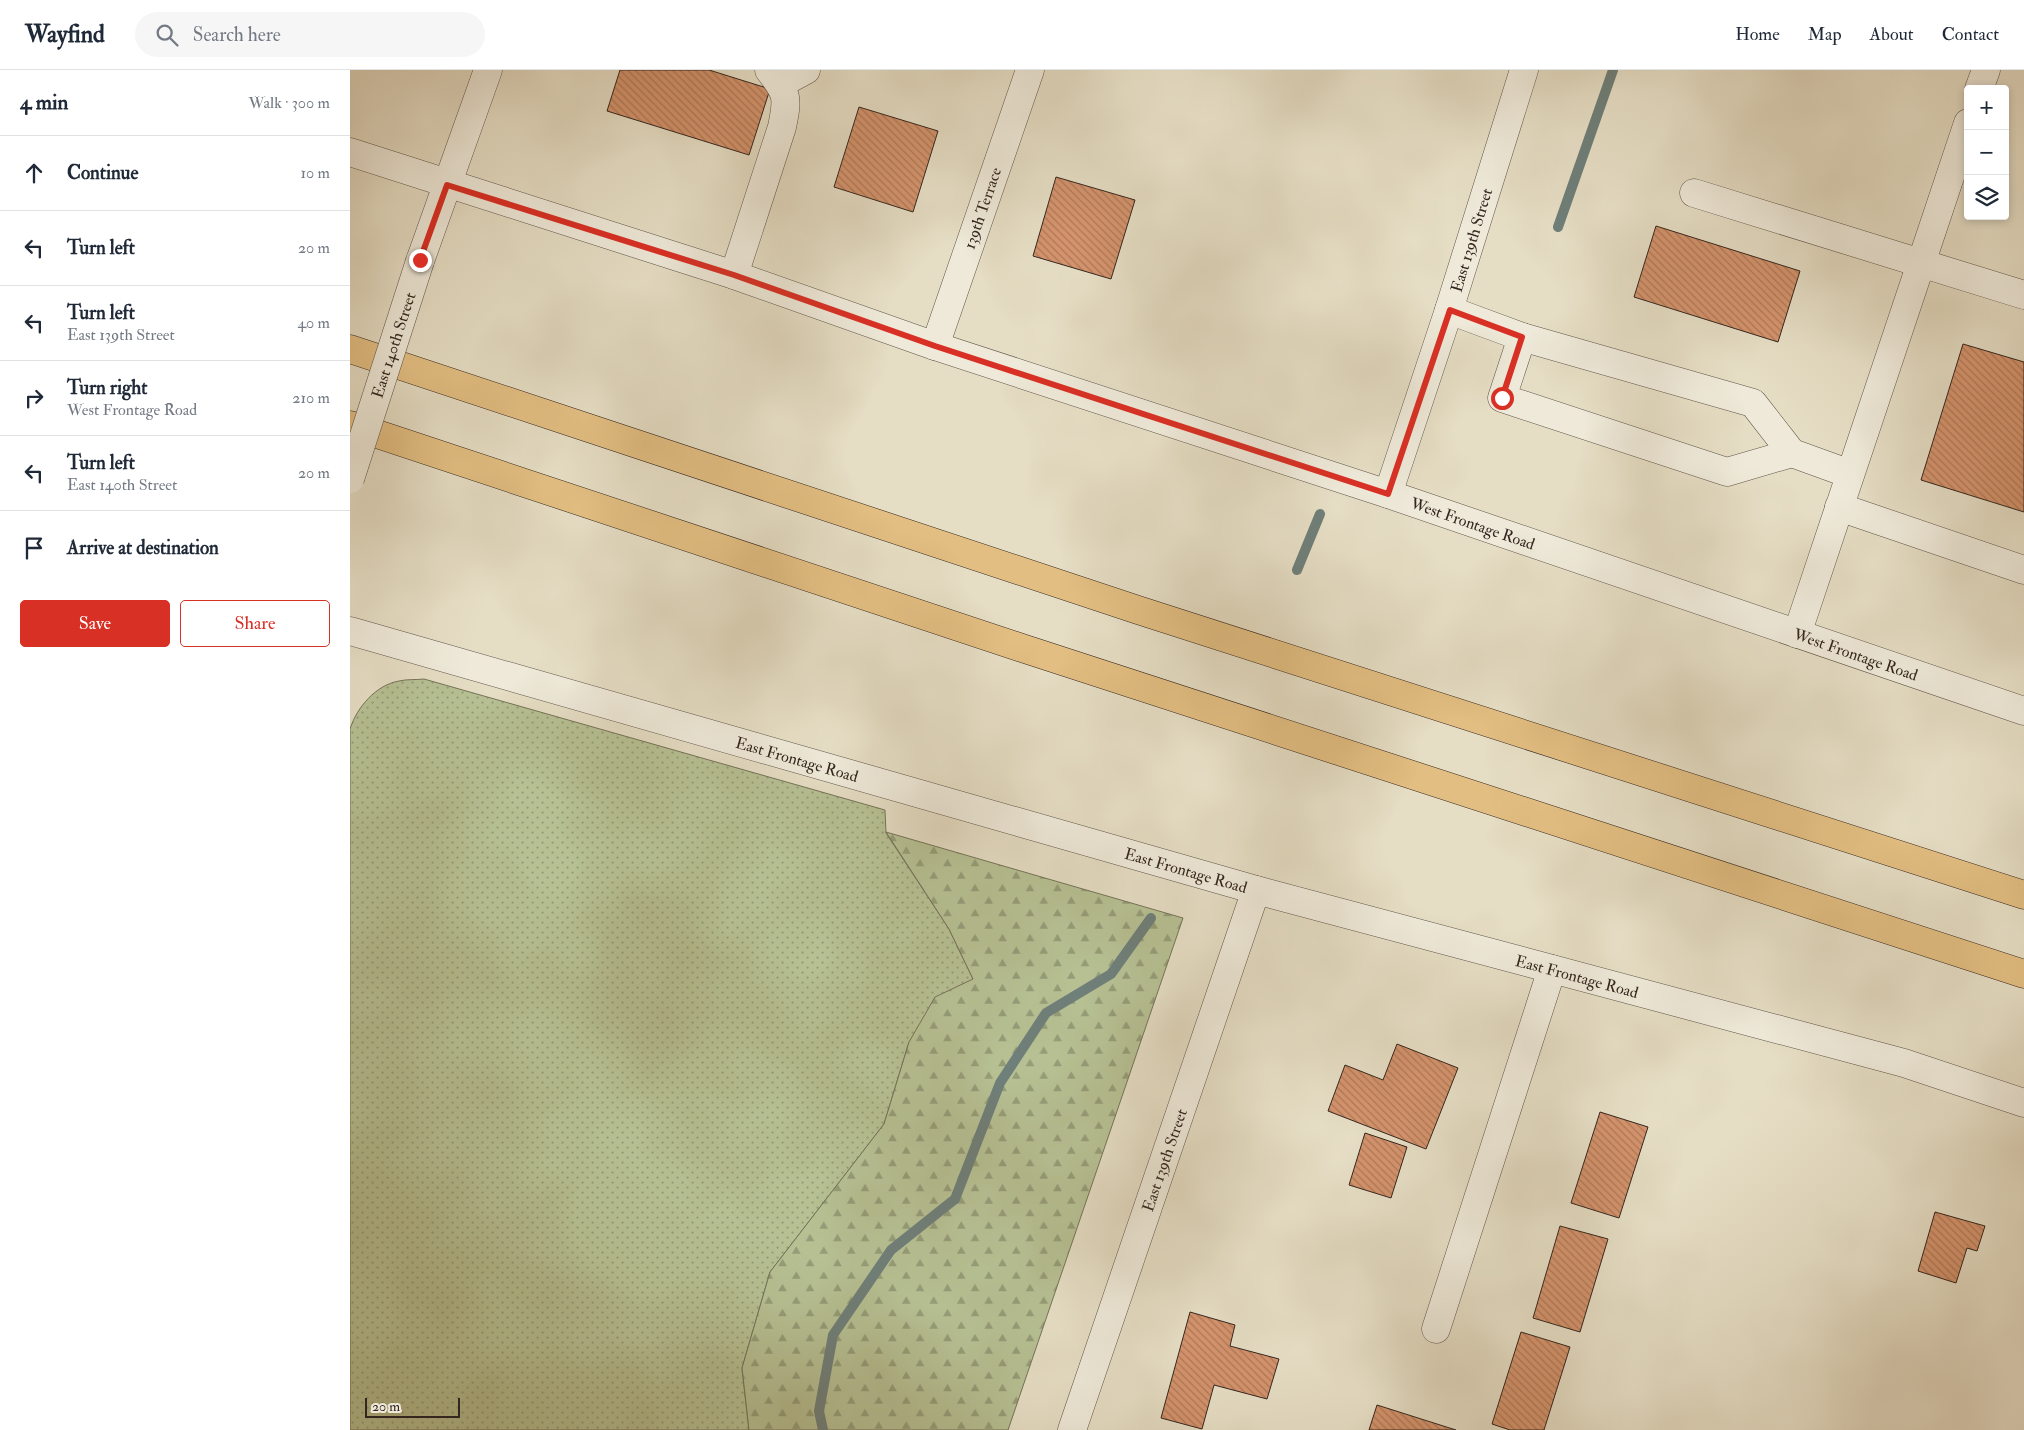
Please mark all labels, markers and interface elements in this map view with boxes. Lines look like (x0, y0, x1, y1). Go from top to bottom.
search box (135, 12, 485, 57)
text: Wayfind (25, 19, 105, 50)
icon: search (153, 21, 181, 49)
text: Search here (193, 23, 281, 47)
text: Home (1735, 23, 1780, 46)
text: Map (1808, 23, 1842, 46)
text: About (1870, 23, 1914, 46)
text: Contact (1942, 23, 1999, 46)
map controls (1964, 85, 2009, 220)
button: + (1964, 85, 2009, 130)
text: 4 min (20, 89, 68, 116)
text: Walk · 300 m (249, 93, 330, 113)
button: − (1964, 130, 2009, 175)
icon: ahead (20, 159, 48, 187)
text: Continue (67, 161, 138, 185)
text: 10 m (300, 163, 330, 183)
street label: 139th Terrace (960, 165, 1006, 252)
button: layers (1964, 175, 2009, 220)
street label: East 139th Street (1447, 186, 1497, 295)
icon: left (20, 234, 48, 262)
text: Turn left (67, 236, 135, 260)
text: 20 m (298, 238, 330, 258)
route end (409, 249, 432, 272)
street label: East 140th Street (367, 290, 420, 401)
text: Turn left (67, 301, 135, 325)
icon: left (20, 309, 48, 337)
text: 40 m (297, 313, 330, 333)
text: East 139th Street (67, 325, 175, 345)
text: Turn right (67, 376, 147, 400)
icon: right (20, 384, 48, 412)
route start (1491, 387, 1514, 410)
text: 210 m (292, 388, 330, 408)
text: West Frontage Road (67, 400, 197, 420)
text: Turn left (67, 451, 135, 475)
icon: left (20, 459, 48, 487)
text: 20 m (298, 463, 330, 483)
text: East 140th Street (67, 475, 177, 495)
street label: West Frontage Road (1407, 493, 1538, 555)
icon: arrive (20, 534, 48, 562)
text: Arrive at destination (67, 536, 219, 560)
button: Save (20, 600, 170, 647)
button: Share (180, 600, 330, 647)
street label: West Frontage Road (1790, 624, 1921, 686)
street label: East Frontage Road (733, 733, 860, 787)
street label: East Frontage Road (1122, 844, 1249, 898)
street label: East Frontage Road (1513, 951, 1641, 1003)
street label: East 139th Street (1138, 1106, 1192, 1214)
scale bar (365, 1395, 460, 1418)
text: 20 m (372, 1398, 400, 1415)

